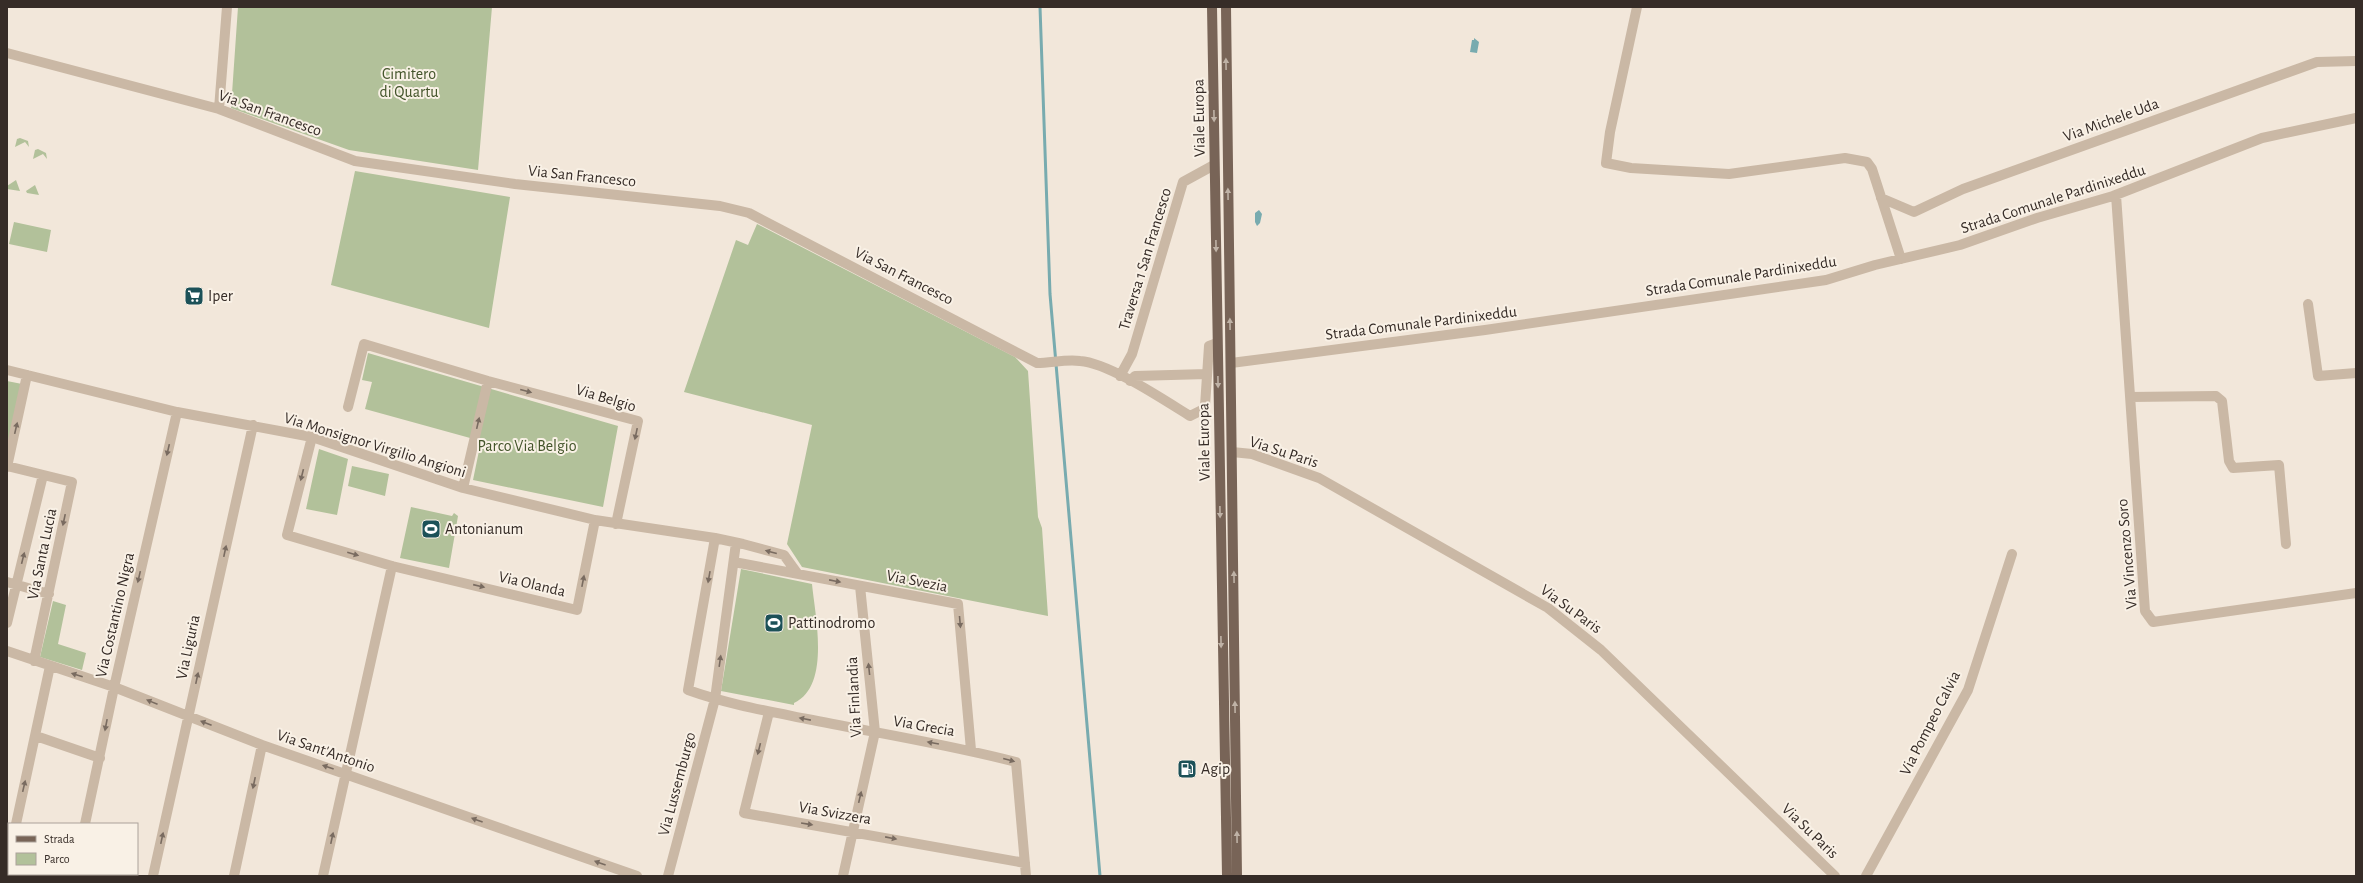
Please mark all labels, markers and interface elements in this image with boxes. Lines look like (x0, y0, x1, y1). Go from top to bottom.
one-way arrow (1223, 58, 1230, 70)
park label: Cimitero di Quartu (380, 66, 438, 101)
street label: Viale Europa (1190, 79, 1208, 157)
street label: Via San Francesco (216, 87, 324, 139)
street label: Via Michele Uda (2061, 95, 2161, 145)
one-way arrow (1211, 110, 1217, 123)
street label: Via San Francesco (527, 162, 637, 190)
street label: Strada Comunale Pardinixeddu (1959, 162, 2147, 236)
street label: Traversa 1 San Francesco (1116, 186, 1174, 332)
one-way arrow (1225, 187, 1231, 200)
one-way arrow (1213, 240, 1219, 253)
street label: Via San Francesco (852, 244, 956, 308)
street label: Strada Comunale Pardinixeddu (1644, 253, 1838, 299)
supermarket icon: Iper (183, 285, 205, 307)
place label: Iper (208, 288, 234, 304)
street label: Strada Comunale Pardinixeddu (1324, 303, 1518, 343)
one-way arrow (1227, 317, 1233, 330)
one-way arrow (1215, 376, 1221, 389)
street label: Via Belgio (574, 381, 638, 415)
one-way arrow (519, 388, 532, 394)
street label: Viale Europa (1195, 403, 1213, 481)
street label: Via Monsignor Virgilio Angioni (282, 410, 468, 480)
one-way arrow (476, 417, 482, 429)
one-way arrow (13, 422, 19, 434)
one-way arrow (632, 428, 638, 440)
street label: Via Su Paris (1248, 433, 1320, 471)
park label: Parco Via Belgio (477, 438, 577, 454)
one-way arrow (164, 444, 170, 457)
one-way arrow (299, 469, 305, 481)
street label: Via Vincenzo Soro (2114, 498, 2140, 610)
one-way arrow (1216, 506, 1223, 518)
street label: Via Santa Lucia (25, 507, 59, 601)
one-way arrow (61, 514, 67, 526)
sports icon: Antonianum (420, 518, 442, 540)
place label: Antonianum (445, 521, 523, 537)
one-way arrow (222, 545, 228, 558)
one-way arrow (764, 548, 777, 554)
one-way arrow (20, 551, 26, 563)
street label: Via Costantino Nigra (93, 551, 137, 679)
one-way arrow (346, 552, 359, 558)
street label: Via Svezia (885, 567, 949, 595)
street label: Via Olanda (497, 569, 567, 599)
one-way arrow (705, 570, 711, 583)
one-way arrow (135, 571, 141, 583)
one-way arrow (1230, 571, 1237, 583)
one-way arrow (580, 575, 586, 588)
one-way arrow (829, 578, 841, 584)
street label: Via Su Paris (1537, 582, 1605, 636)
one-way arrow (473, 584, 485, 590)
sports icon: Pattinodromo (763, 612, 785, 634)
street label: Via Liguria (173, 613, 203, 681)
place label: Pattinodromo (788, 615, 875, 631)
one-way arrow (957, 616, 963, 628)
one-way arrow (1218, 636, 1224, 649)
one-way arrow (717, 655, 723, 667)
street label: Via Finlandia (844, 656, 864, 738)
one-way arrow (865, 663, 872, 675)
street label: Via Pompeo Calvia (1897, 668, 1963, 778)
one-way arrow (70, 672, 82, 678)
one-way arrow (194, 672, 200, 685)
one-way arrow (146, 699, 158, 705)
one-way arrow (1232, 700, 1238, 713)
street label: Via Grecia (892, 713, 956, 739)
one-way arrow (799, 715, 811, 721)
one-way arrow (103, 719, 109, 731)
one-way arrow (200, 720, 212, 726)
street label: Via Sant'Antonio (275, 727, 377, 775)
street label: Via Lussemburgo (655, 730, 699, 838)
one-way arrow (927, 740, 939, 746)
one-way arrow (756, 743, 762, 756)
one-way arrow (1003, 757, 1015, 763)
fuel station icon: Agip (1176, 758, 1198, 780)
place label: Agip (1201, 761, 1230, 777)
one-way arrow (322, 764, 334, 770)
one-way arrow (250, 777, 256, 789)
one-way arrow (22, 780, 28, 792)
one-way arrow (858, 791, 864, 803)
street label: Via Svizzera (797, 799, 873, 827)
street label: Via Su Paris (1779, 800, 1841, 862)
one-way arrow (471, 816, 483, 822)
one-way arrow (801, 821, 813, 827)
legend (8, 823, 138, 875)
one-way arrow (1234, 830, 1240, 843)
one-way arrow (159, 832, 165, 844)
one-way arrow (329, 832, 335, 844)
text: Strada (44, 833, 75, 845)
one-way arrow (885, 836, 897, 842)
text: Parco (44, 853, 70, 865)
one-way arrow (594, 860, 606, 866)

